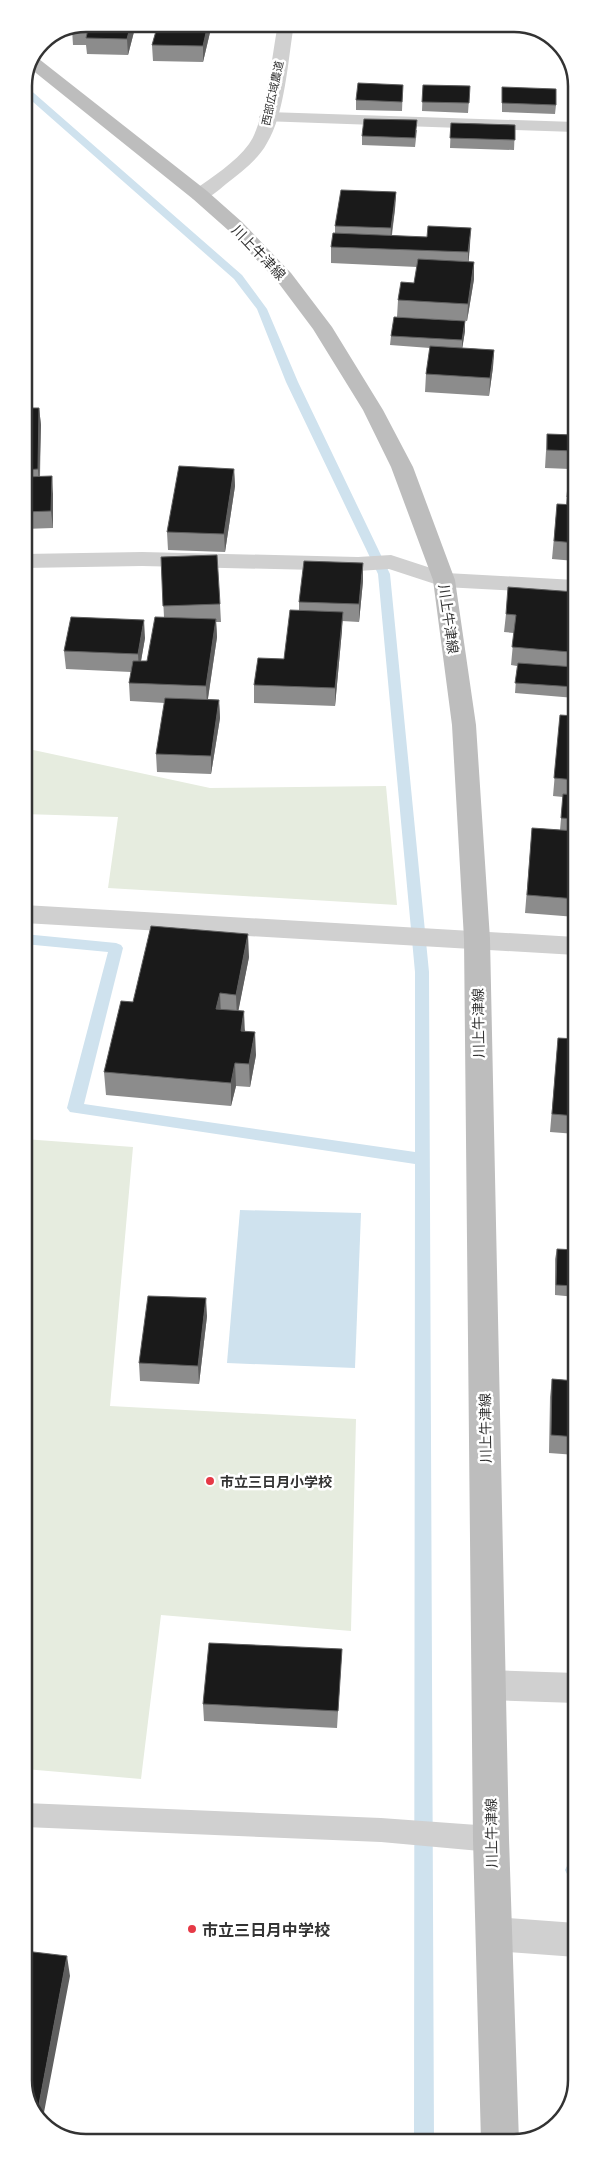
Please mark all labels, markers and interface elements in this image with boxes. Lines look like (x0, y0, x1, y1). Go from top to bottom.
street label: 西部広域農道 (259, 59, 285, 127)
street label: 川上牛津線 (229, 221, 289, 283)
street label: 川上牛津線 (436, 583, 462, 655)
street label: 川上牛津線 (469, 988, 487, 1058)
street label: 川上牛津線 (476, 1393, 494, 1463)
place label: 市立三日月小学校 (220, 1473, 332, 1490)
marker: 市立三日月小学校 (204, 1475, 216, 1487)
street label: 川上牛津線 (482, 1798, 500, 1868)
place label: 市立三日月中学校 (202, 1920, 330, 1939)
marker: 市立三日月中学校 (186, 1923, 198, 1935)

